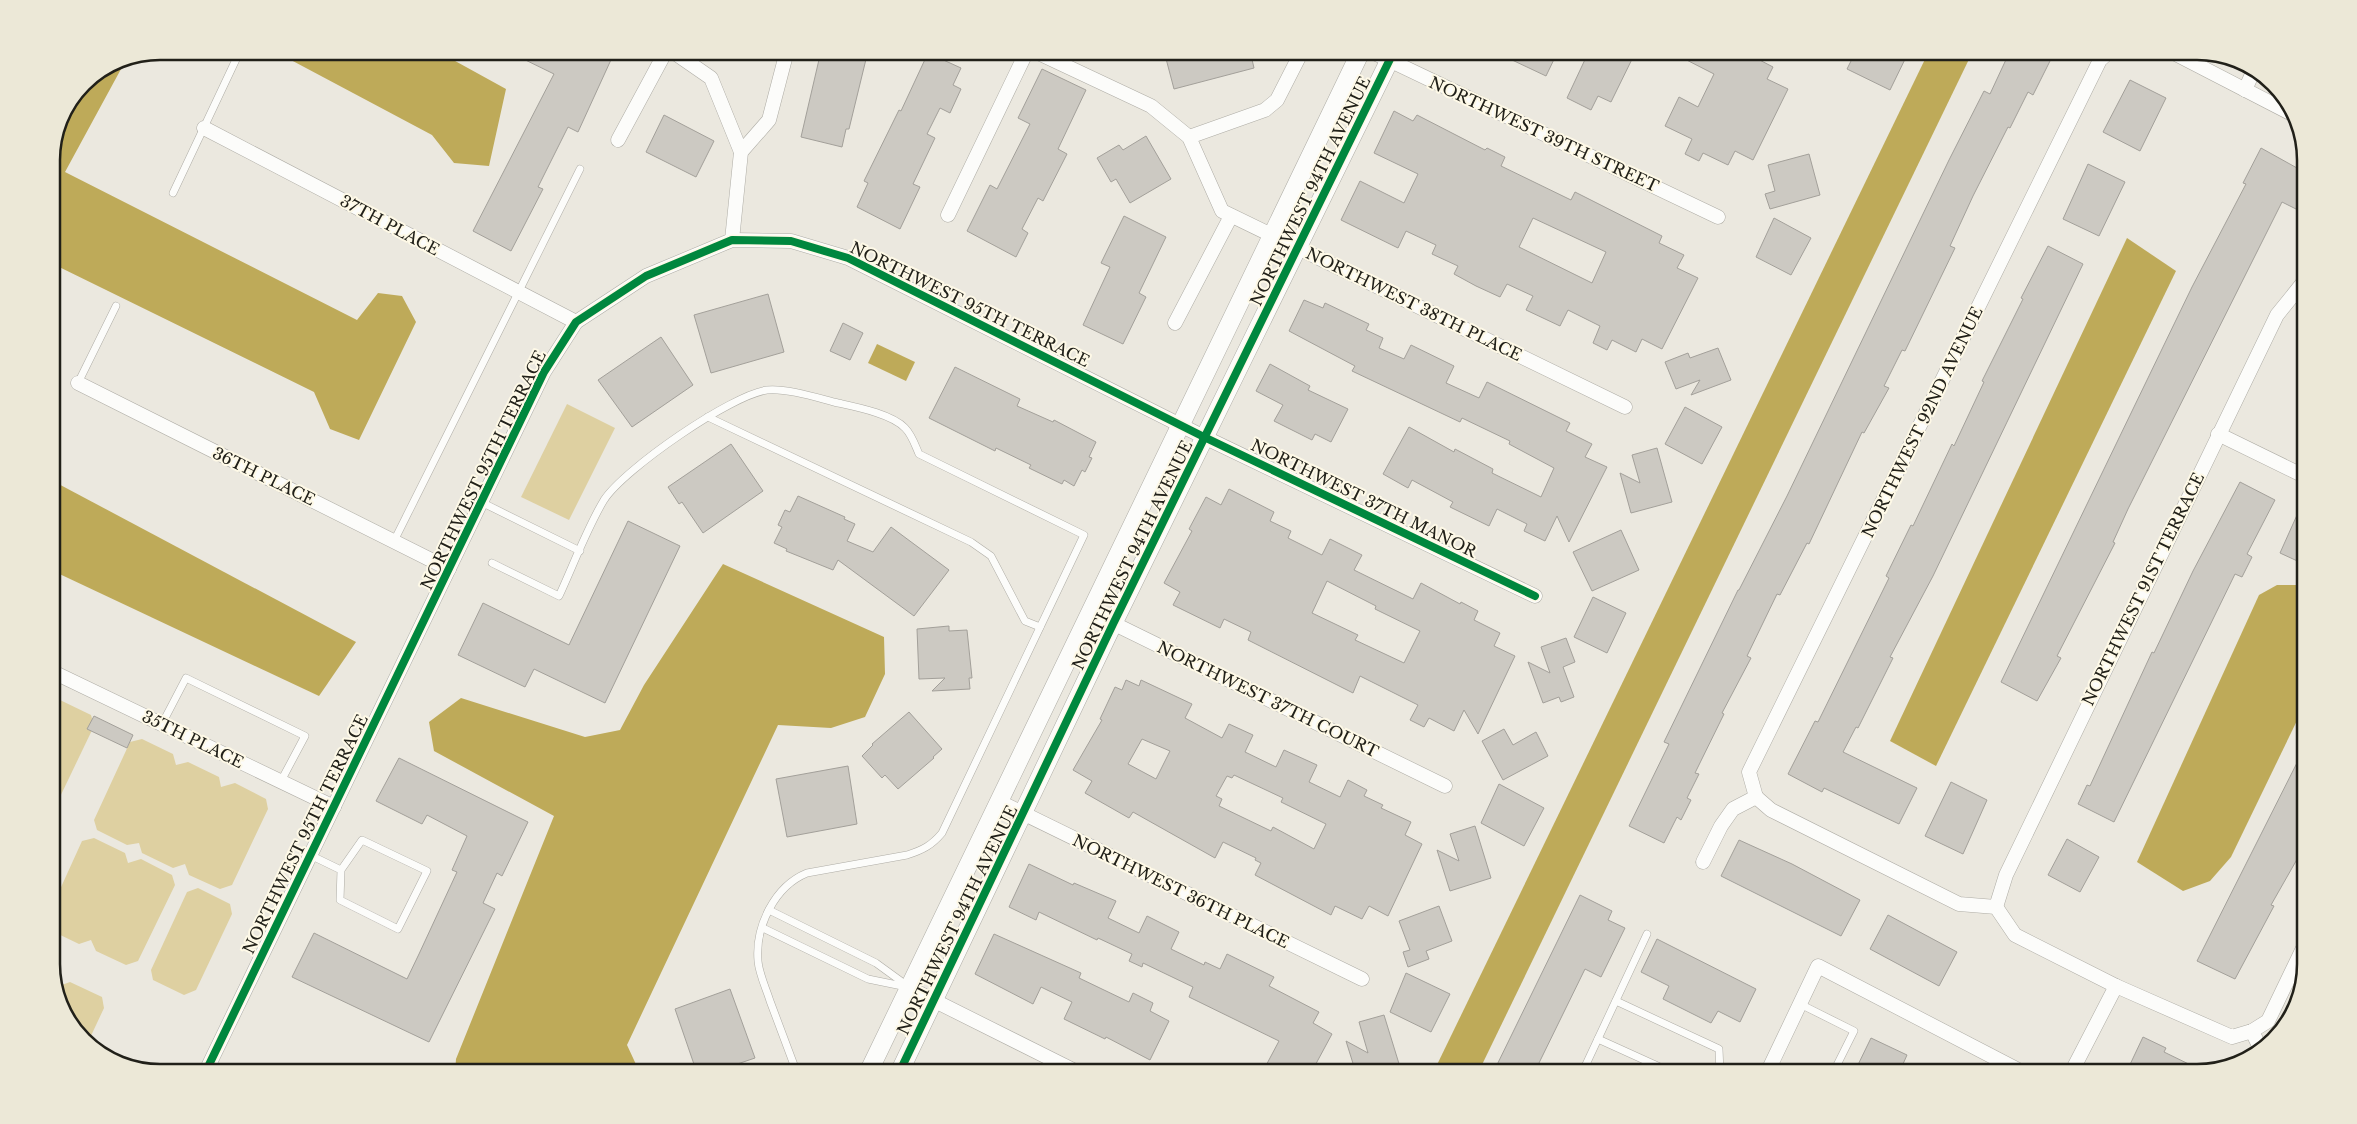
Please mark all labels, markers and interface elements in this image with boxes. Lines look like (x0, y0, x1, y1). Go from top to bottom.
street label: NORTHWEST 39TH STREET (1426, 72, 1662, 196)
street label: NORTHWEST 94TH AVENUE (1246, 73, 1374, 309)
street label: 37TH PLACE (337, 190, 443, 260)
street label: NORTHWEST 95TH TERRACE (847, 237, 1093, 371)
street label: NORTHWEST 38TH PLACE (1303, 243, 1525, 365)
street label: NORTHWEST 92ND AVENUE (1857, 303, 1987, 541)
street label: NORTHWEST 95TH TERRACE (416, 347, 550, 593)
street label: NORTHWEST 37TH MANOR (1248, 434, 1481, 562)
street label: NORTHWEST 94TH AVENUE (1068, 437, 1196, 673)
street label: 36TH PLACE (210, 443, 318, 509)
street label: NORTHWEST 91ST TERRACE (2078, 469, 2208, 709)
street label: NORTHWEST 37TH COURT (1154, 637, 1382, 761)
street label: 35TH PLACE (139, 706, 247, 772)
street label: NORTHWEST 95TH TERRACE (238, 711, 372, 957)
street label: NORTHWEST 94TH AVENUE (893, 802, 1021, 1038)
street label: NORTHWEST 36TH PLACE (1070, 830, 1292, 952)

